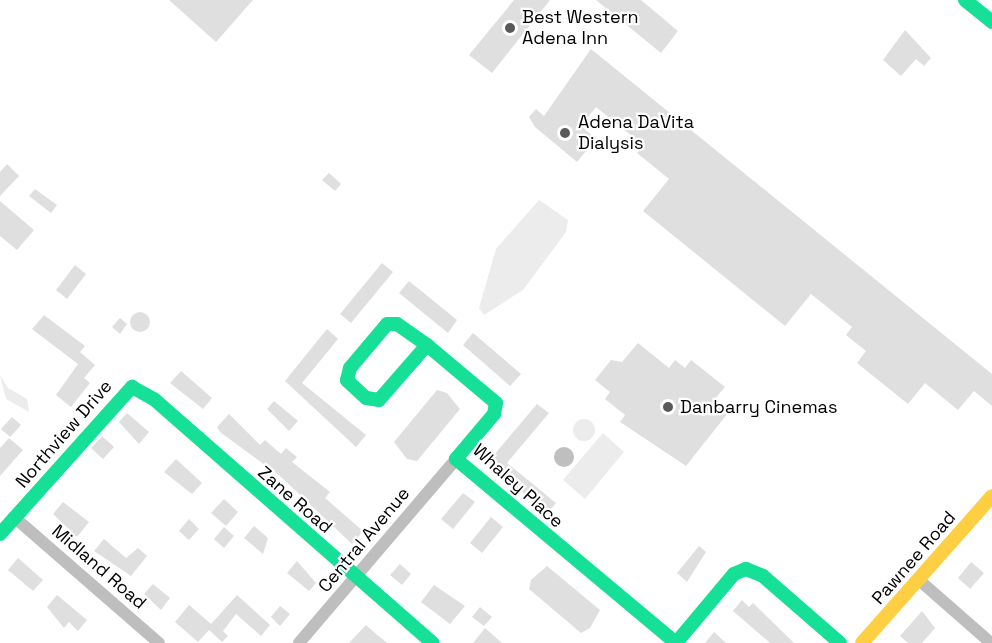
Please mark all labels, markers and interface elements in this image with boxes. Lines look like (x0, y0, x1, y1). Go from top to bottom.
place label: Best Western Adena Inn (522, 7, 639, 50)
marker: Best Western Adena Inn (503, 21, 517, 35)
place label: Adena DaVita Dialysis (578, 112, 694, 154)
marker: Adena DaVita Dialysis (556, 124, 574, 142)
street label: Northview Drive (11, 376, 117, 492)
place label: Danbarry Cinemas (680, 396, 837, 418)
marker: Danbarry Cinemas (661, 400, 675, 414)
street label: Whaley Place (468, 440, 568, 532)
street label: Zane Road (253, 462, 337, 538)
street label: Central Avenue (314, 483, 414, 597)
street label: Pawnee Road (868, 507, 960, 609)
street label: Midland Road (47, 520, 151, 614)

